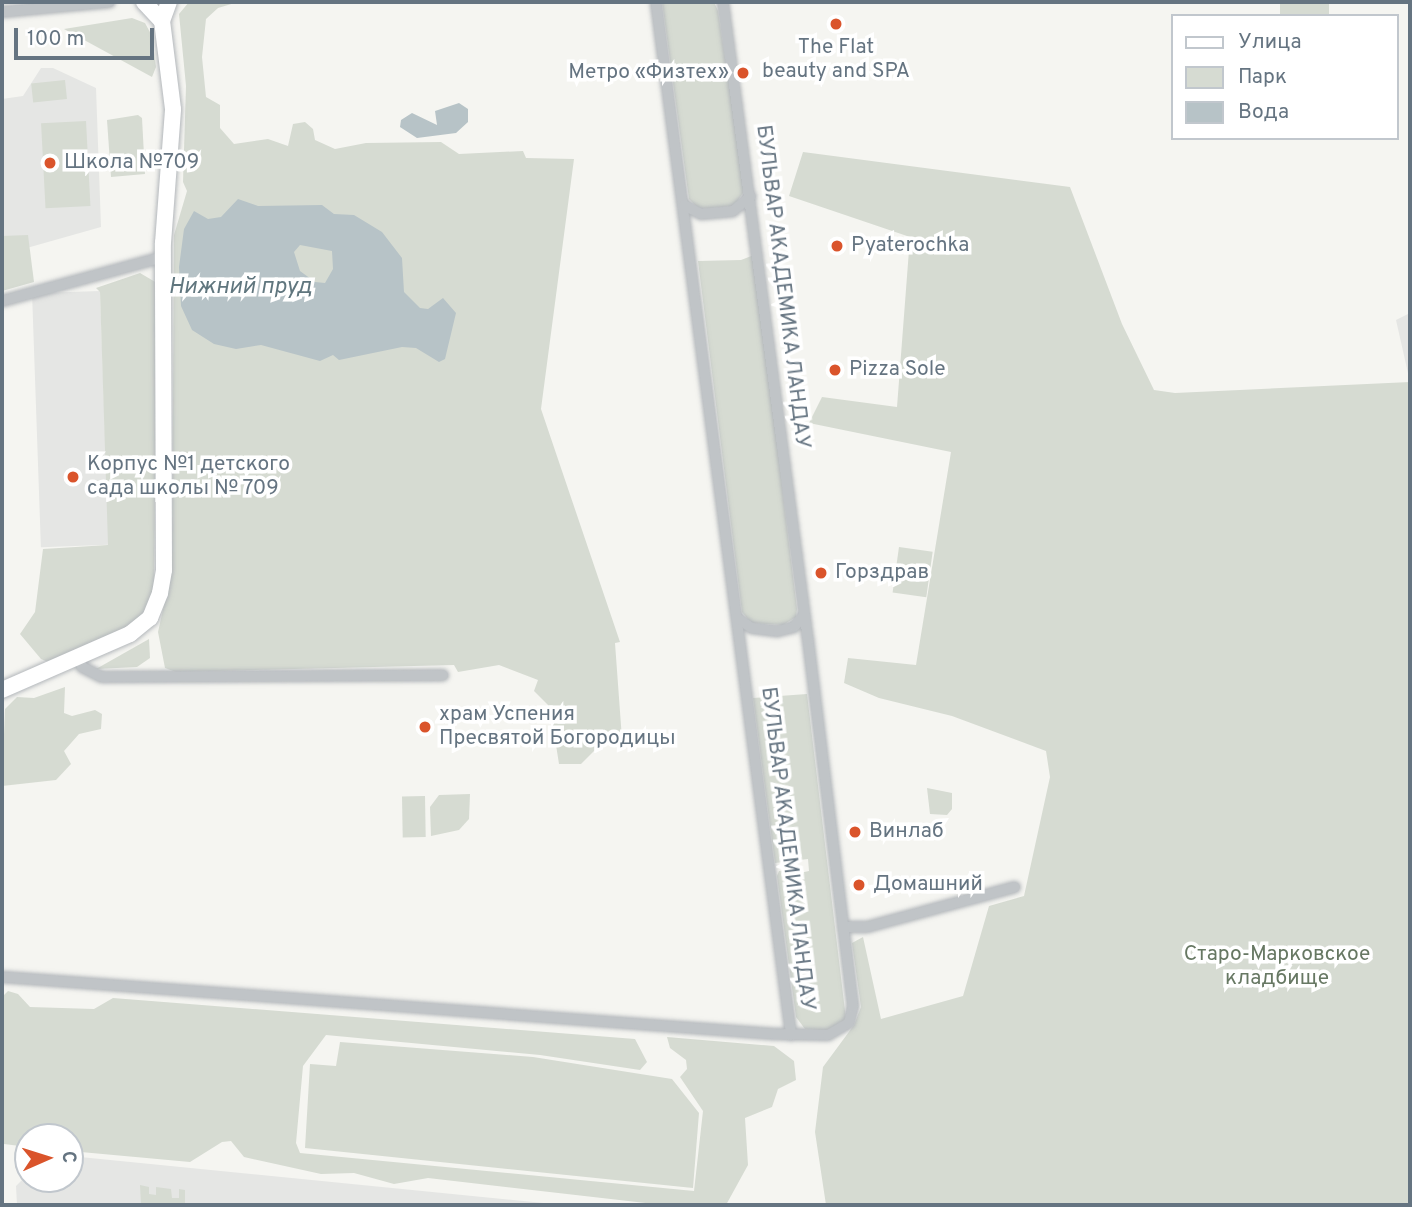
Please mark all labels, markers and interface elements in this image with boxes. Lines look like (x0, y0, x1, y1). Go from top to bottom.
scale bar (18, 14, 158, 58)
legend (1170, 14, 1398, 140)
marker: The Flat beauty and SPA (828, 16, 844, 32)
text: 100 m (27, 26, 84, 53)
text: Улица (1238, 29, 1302, 56)
place label: The Flat beauty and SPA (762, 35, 910, 85)
place label: Метро «Физтех» (568, 60, 729, 86)
text: Парк (1238, 64, 1287, 91)
marker: Метро «Физтех» (735, 65, 751, 81)
text: Вода (1238, 99, 1289, 126)
street label: БУЛЬВАР АКАДЕМИКА ЛАНДАУ (750, 123, 814, 451)
place label: Школа №709 (64, 150, 199, 176)
marker: Школа №709 (42, 155, 58, 171)
place label: Pyaterochka (851, 233, 969, 259)
marker: Pyaterochka (829, 238, 845, 254)
water label: Нижний пруд (168, 274, 312, 302)
place label: Pizza Sole (849, 357, 945, 383)
marker: Pizza Sole (827, 362, 843, 378)
place label: Корпус №1 детского сада школы № 709 (87, 452, 290, 502)
marker: Корпус №1 детского сада школы № 709 (65, 469, 81, 485)
place label: Горздрав (835, 560, 929, 586)
marker: Горздрав (813, 565, 829, 581)
street label: БУЛЬВАР АКАДЕМИКА ЛАНДАУ (755, 685, 819, 1013)
place label: храм Успения Пресвятой Богородицы (439, 702, 676, 752)
marker: храм Успения Пресвятой Богородицы (417, 719, 433, 735)
place label: Винлаб (869, 819, 944, 845)
marker: Винлаб (847, 824, 863, 840)
place label: Домашний (873, 872, 983, 898)
marker: Домашний (851, 877, 867, 893)
park label: Старо-Марковское кладбище (1184, 942, 1370, 992)
north arrow (14, 1123, 84, 1193)
text: С (56, 1150, 80, 1164)

